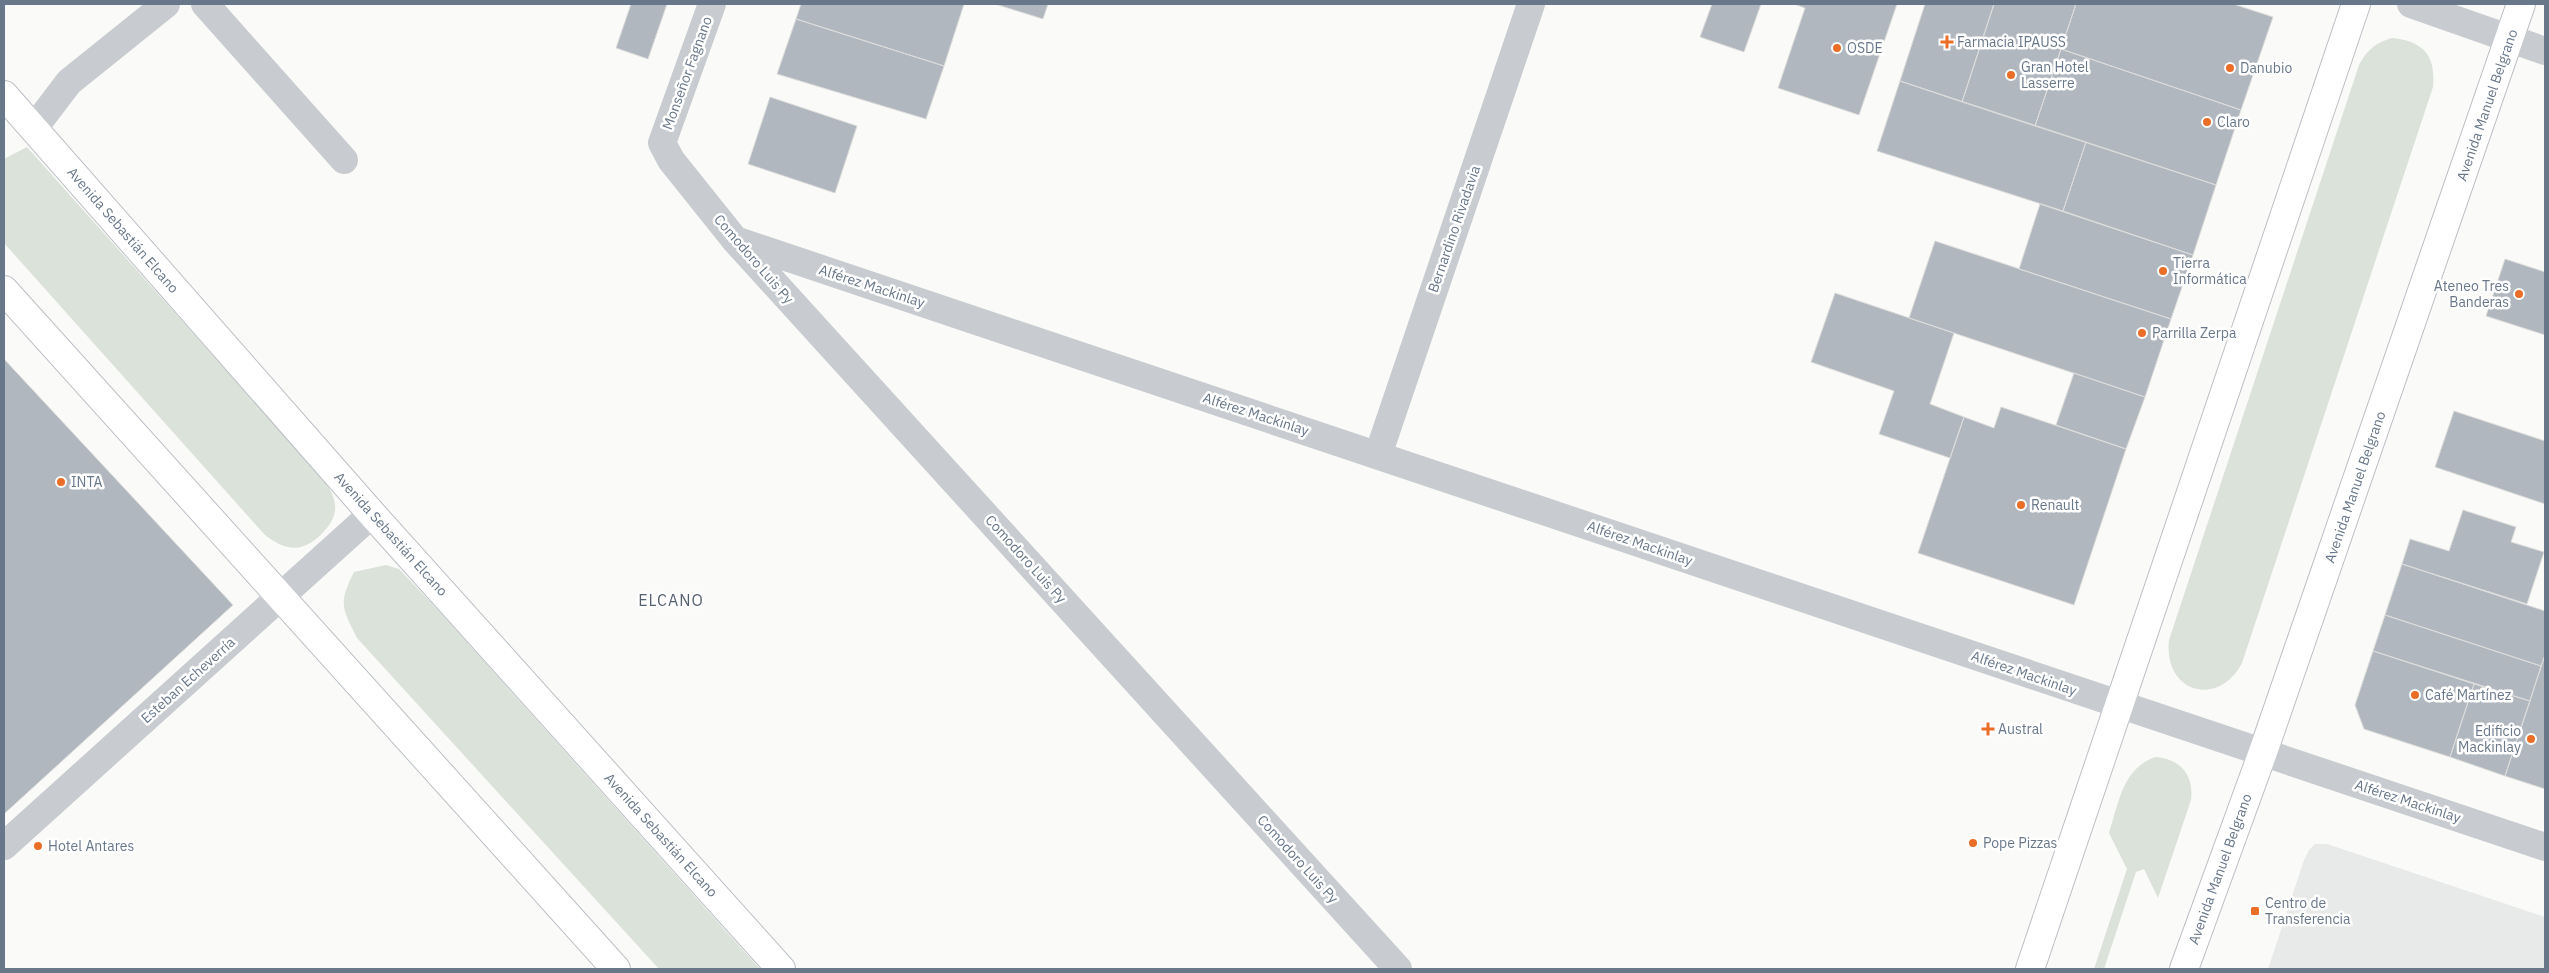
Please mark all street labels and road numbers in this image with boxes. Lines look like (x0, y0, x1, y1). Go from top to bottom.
street label: Monseñor Fagnano (658, 14, 716, 132)
street label: Avenida Manuel Belgrano (2453, 27, 2522, 183)
street label: Avenida Sebastián Elcano (63, 163, 183, 297)
street label: Bernardino Rivadavia (1424, 163, 1484, 295)
street label: Comodoro Luis Py (710, 211, 798, 307)
street label: Alférez Mackinlay (817, 260, 927, 312)
street label: Alférez Mackinlay (1201, 388, 1311, 440)
street label: Avenida Manuel Belgrano (2321, 409, 2390, 565)
street label: Avenida Sebastián Elcano (330, 468, 452, 600)
street label: Comodoro Luis Py (982, 511, 1070, 607)
street label: Alférez Mackinlay (1585, 517, 1695, 569)
street label: Esteban Echeverría (137, 633, 239, 727)
street label: Alférez Mackinlay (1969, 647, 2079, 699)
street label: Avenida Sebastián Elcano (600, 769, 722, 901)
street label: Alférez Mackinlay (2353, 775, 2463, 827)
street label: Avenida Manuel Belgrano (2184, 791, 2256, 947)
street label: Comodoro Luis Py (1254, 811, 1342, 907)

